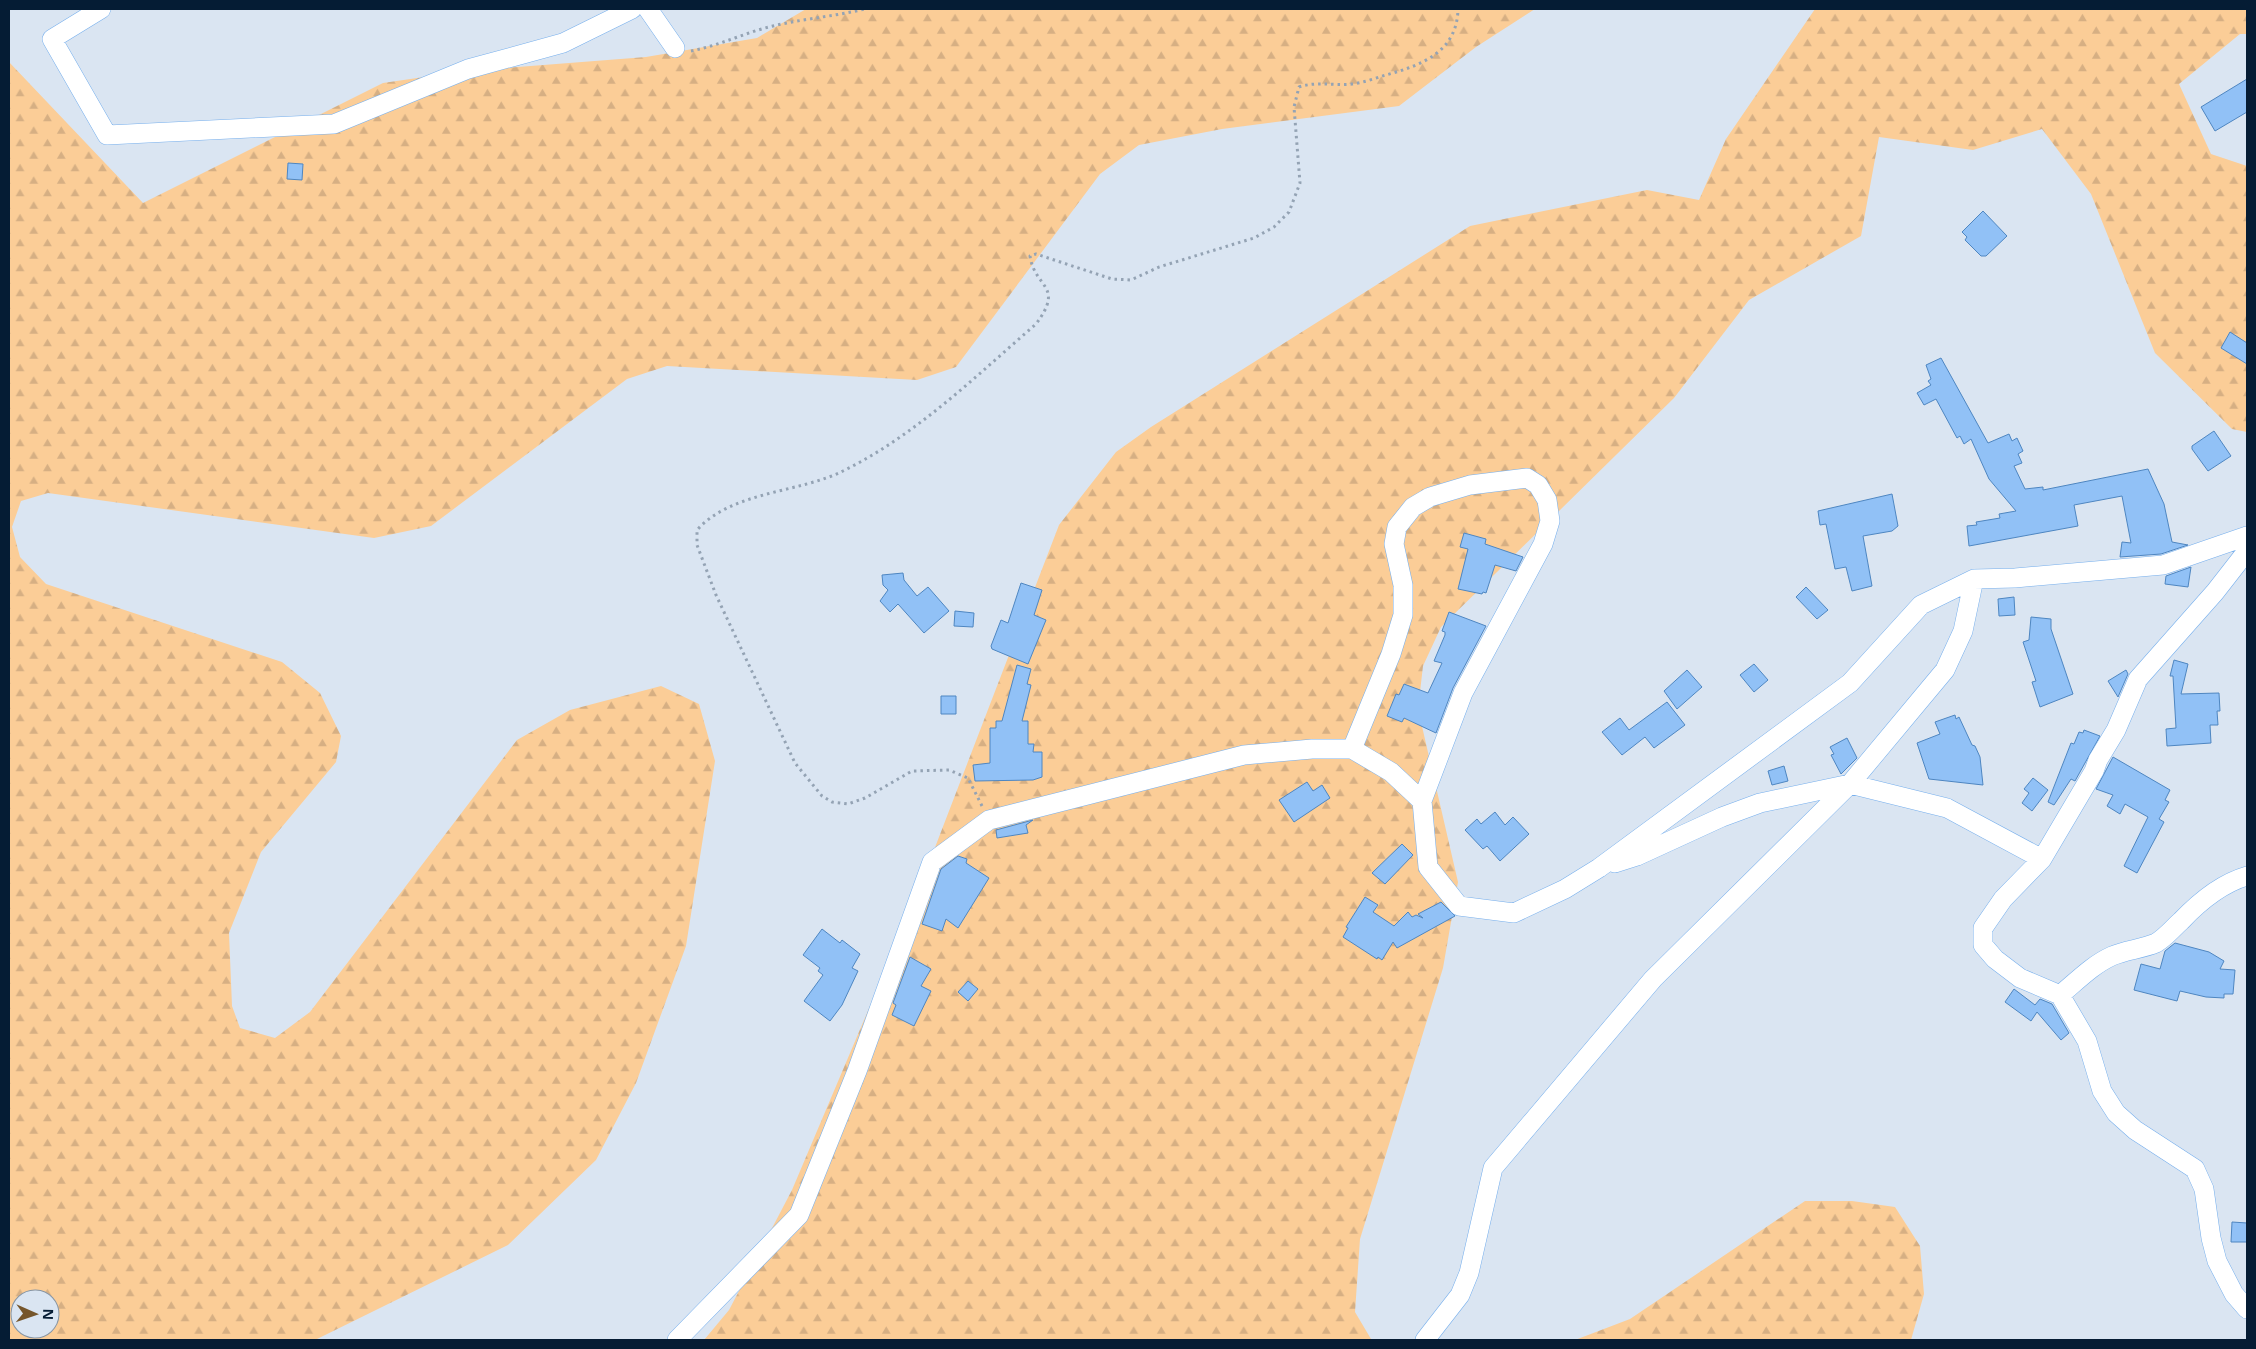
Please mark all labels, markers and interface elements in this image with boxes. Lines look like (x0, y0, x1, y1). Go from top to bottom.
north arrow (10, 1289, 60, 1339)
text: N (39, 1308, 58, 1320)

